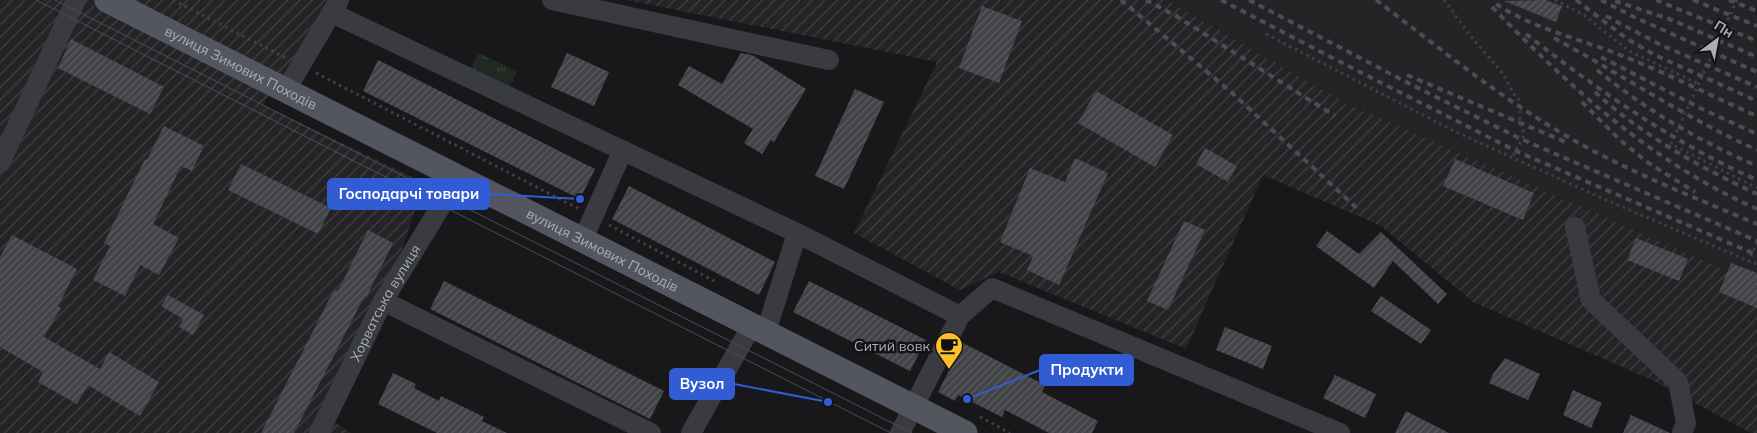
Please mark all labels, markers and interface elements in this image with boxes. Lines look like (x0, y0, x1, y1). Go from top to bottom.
north arrow (1692, 15, 1742, 65)
text: Пн (1711, 16, 1737, 42)
street label: вулиця Зимових Походів (162, 22, 320, 114)
callout: Господарчі товари (328, 179, 489, 209)
text: Господарчі товари (339, 184, 479, 203)
street label: вулиця Зимових Походів (523, 204, 682, 296)
street label: Хорватська вулиця (346, 241, 424, 364)
cafe icon: Ситий вовк (934, 331, 964, 370)
place label: Ситий вовк (854, 337, 930, 355)
callout: Продукти (1040, 355, 1133, 385)
text: Продукти (1050, 360, 1124, 379)
callout: Вузол (670, 369, 734, 399)
text: Вузол (680, 374, 724, 393)

